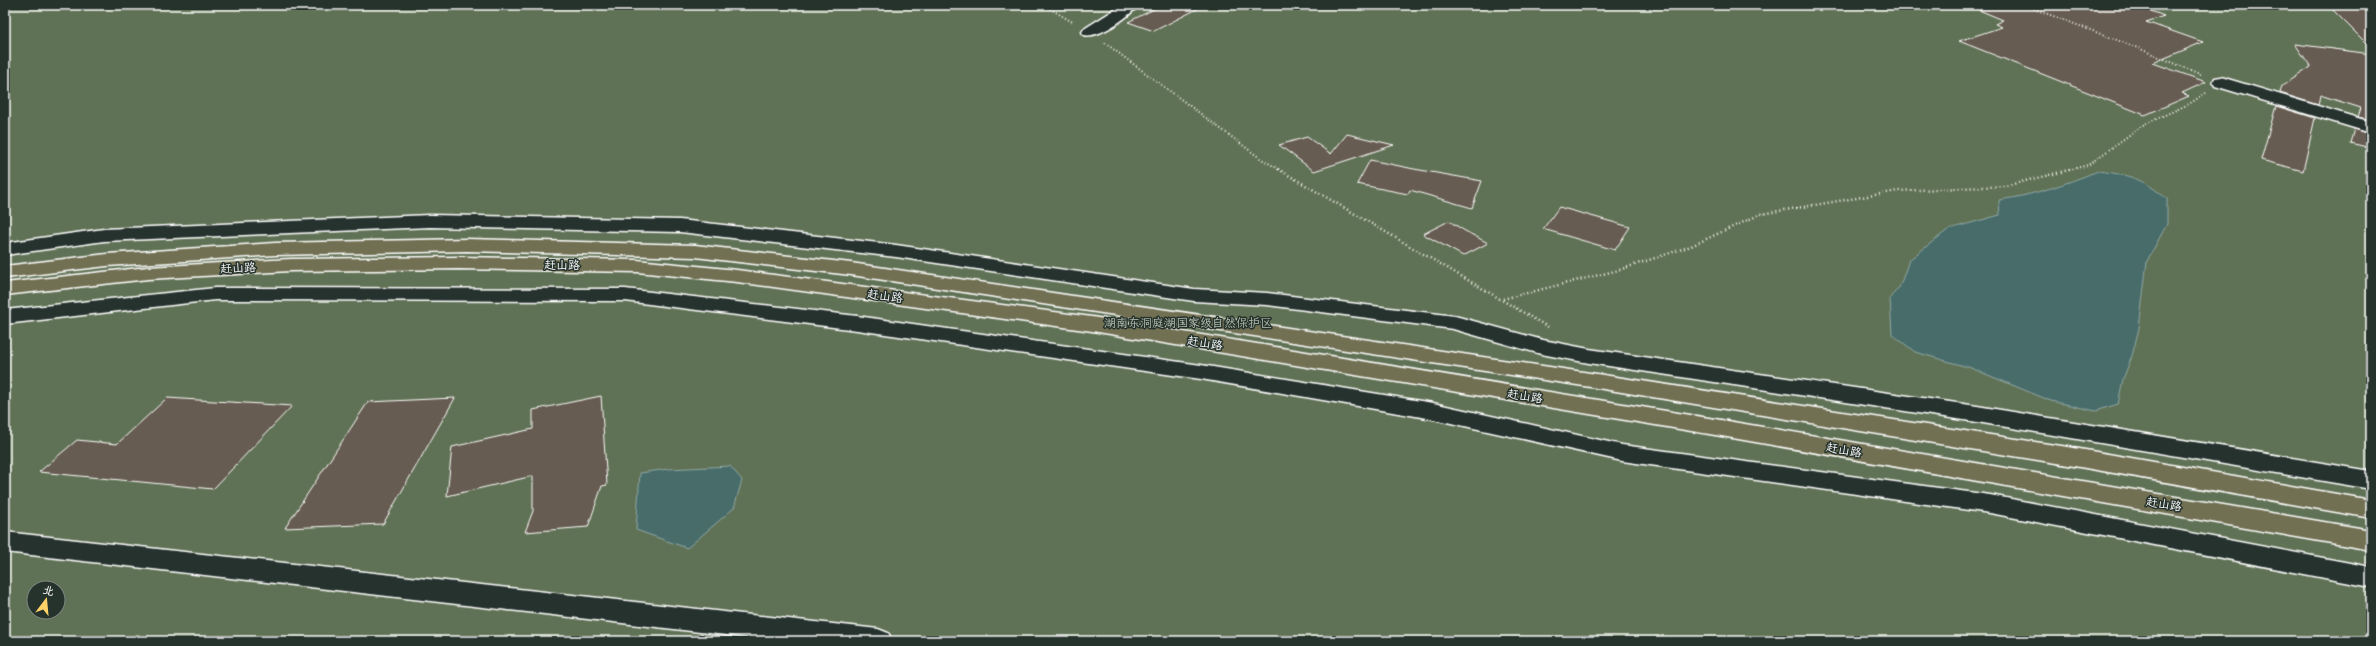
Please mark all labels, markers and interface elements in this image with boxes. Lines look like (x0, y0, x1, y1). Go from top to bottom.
street label: 赶山路 (544, 256, 580, 272)
street label: 赶山路 (220, 258, 256, 276)
street label: 赶山路 (866, 285, 904, 305)
park label: 湖南东洞庭湖国家级自然保护区 (1104, 314, 1272, 330)
street label: 赶山路 (1186, 331, 1224, 353)
street label: 赶山路 (1506, 384, 1544, 406)
street label: 赶山路 (1825, 438, 1863, 460)
street label: 赶山路 (2145, 492, 2183, 514)
north arrow (26, 580, 66, 620)
text: 北 (42, 581, 56, 599)

